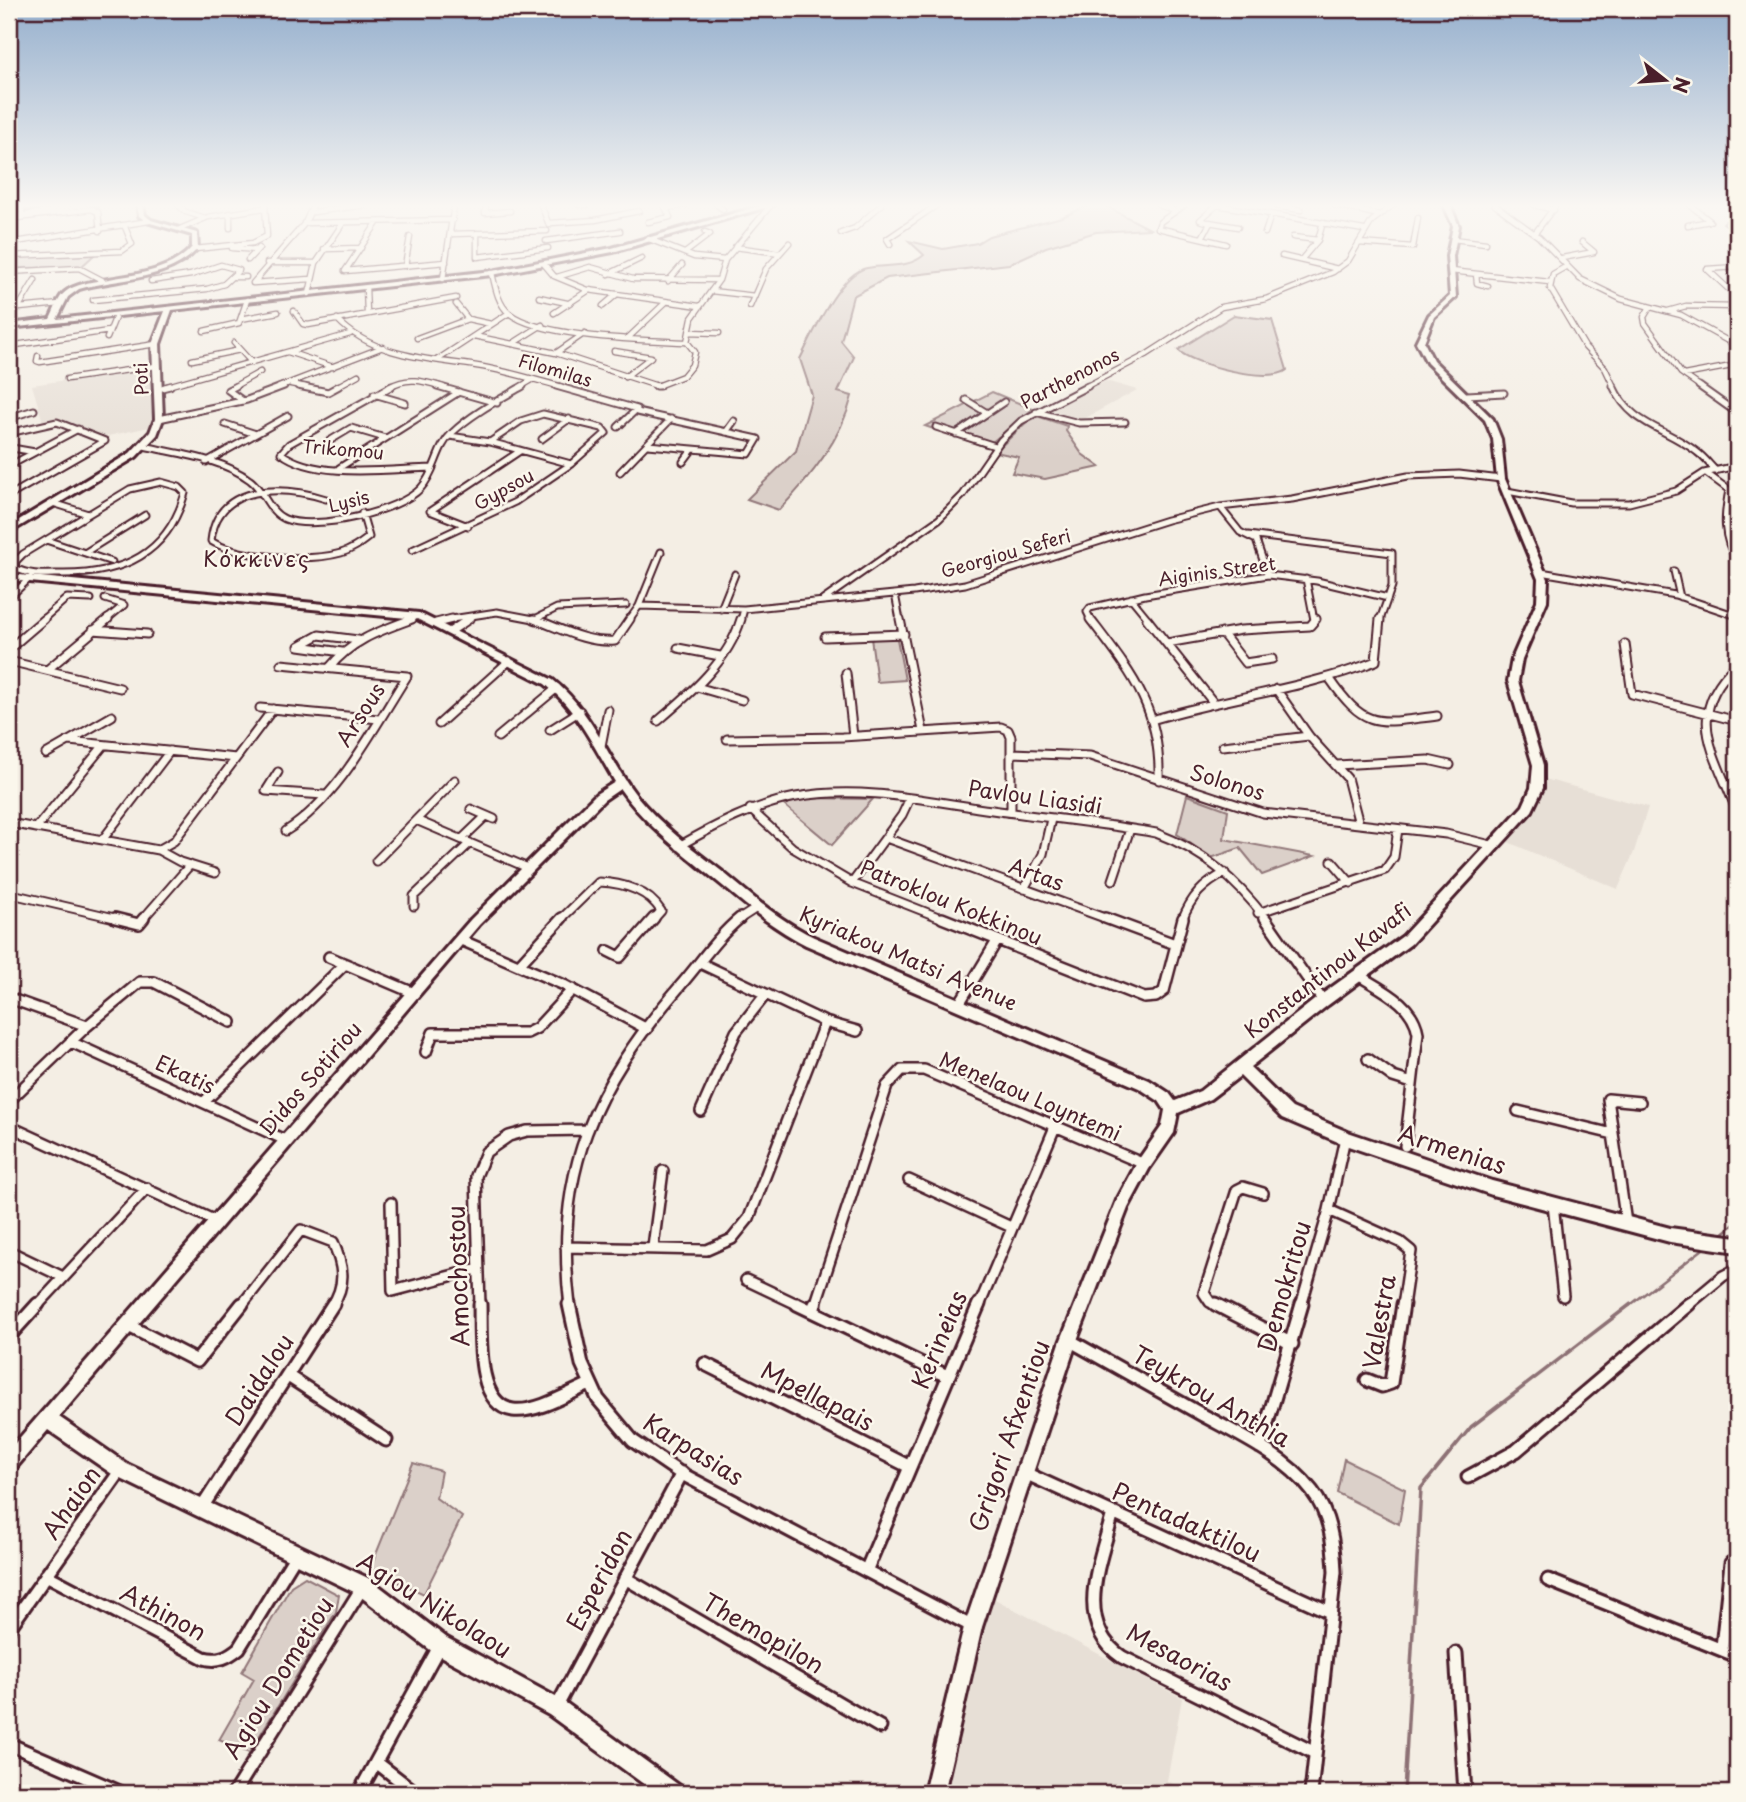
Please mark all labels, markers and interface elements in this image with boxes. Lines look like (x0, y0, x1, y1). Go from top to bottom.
north arrow (1630, 46, 1700, 116)
text: N (1667, 74, 1698, 97)
street label: Parthenonos (1015, 340, 1124, 415)
street label: Filomilas (515, 346, 595, 393)
street label: Poti (126, 362, 155, 396)
street label: Trikomou (301, 431, 385, 466)
street label: Gypsou (468, 461, 538, 516)
street label: Lysis (325, 482, 372, 519)
street label: Georgiou Seferi (937, 521, 1074, 584)
district label: Κόκκινες (203, 542, 311, 574)
street label: Aiginis Street (1156, 549, 1277, 592)
street label: Arsous (327, 676, 392, 752)
street label: Solonos (1186, 755, 1269, 808)
street label: Pavlou Liasidi (966, 771, 1104, 821)
street label: Artas (1005, 848, 1069, 898)
street label: Patroklou Kokkinou (856, 850, 1048, 952)
street label: Konstantinou Kavafi (1236, 894, 1417, 1045)
street label: Kyriakou Matsi Avenue (795, 897, 1023, 1018)
street label: Didos Sotiriou (251, 1013, 368, 1142)
street label: Menelaou Loyntemi (935, 1042, 1127, 1148)
street label: Ekatis (151, 1046, 221, 1101)
street label: Armenias (1394, 1114, 1511, 1182)
street label: Amochostou (437, 1205, 477, 1347)
street label: Demokritou (1247, 1216, 1319, 1357)
street label: Valestra (1352, 1271, 1404, 1372)
street label: Kerineias (901, 1284, 975, 1394)
street label: Daidalou (215, 1326, 302, 1432)
street label: Grigori Afxentiou (958, 1335, 1058, 1536)
street label: Teykrou Anthia (1126, 1335, 1298, 1455)
street label: Mpellapais (755, 1351, 881, 1439)
street label: Karpasias (637, 1403, 751, 1493)
street label: Ahaion (32, 1458, 109, 1546)
street label: Pentadaktilou (1107, 1472, 1267, 1570)
street label: Esperidon (556, 1522, 640, 1636)
street label: Agiou Nikolaou (351, 1542, 519, 1666)
street label: Athinon (114, 1573, 213, 1649)
street label: Themopilon (696, 1583, 832, 1682)
street label: Agiou Dometiou (213, 1589, 342, 1765)
street label: Mesaorias (1121, 1613, 1239, 1699)

